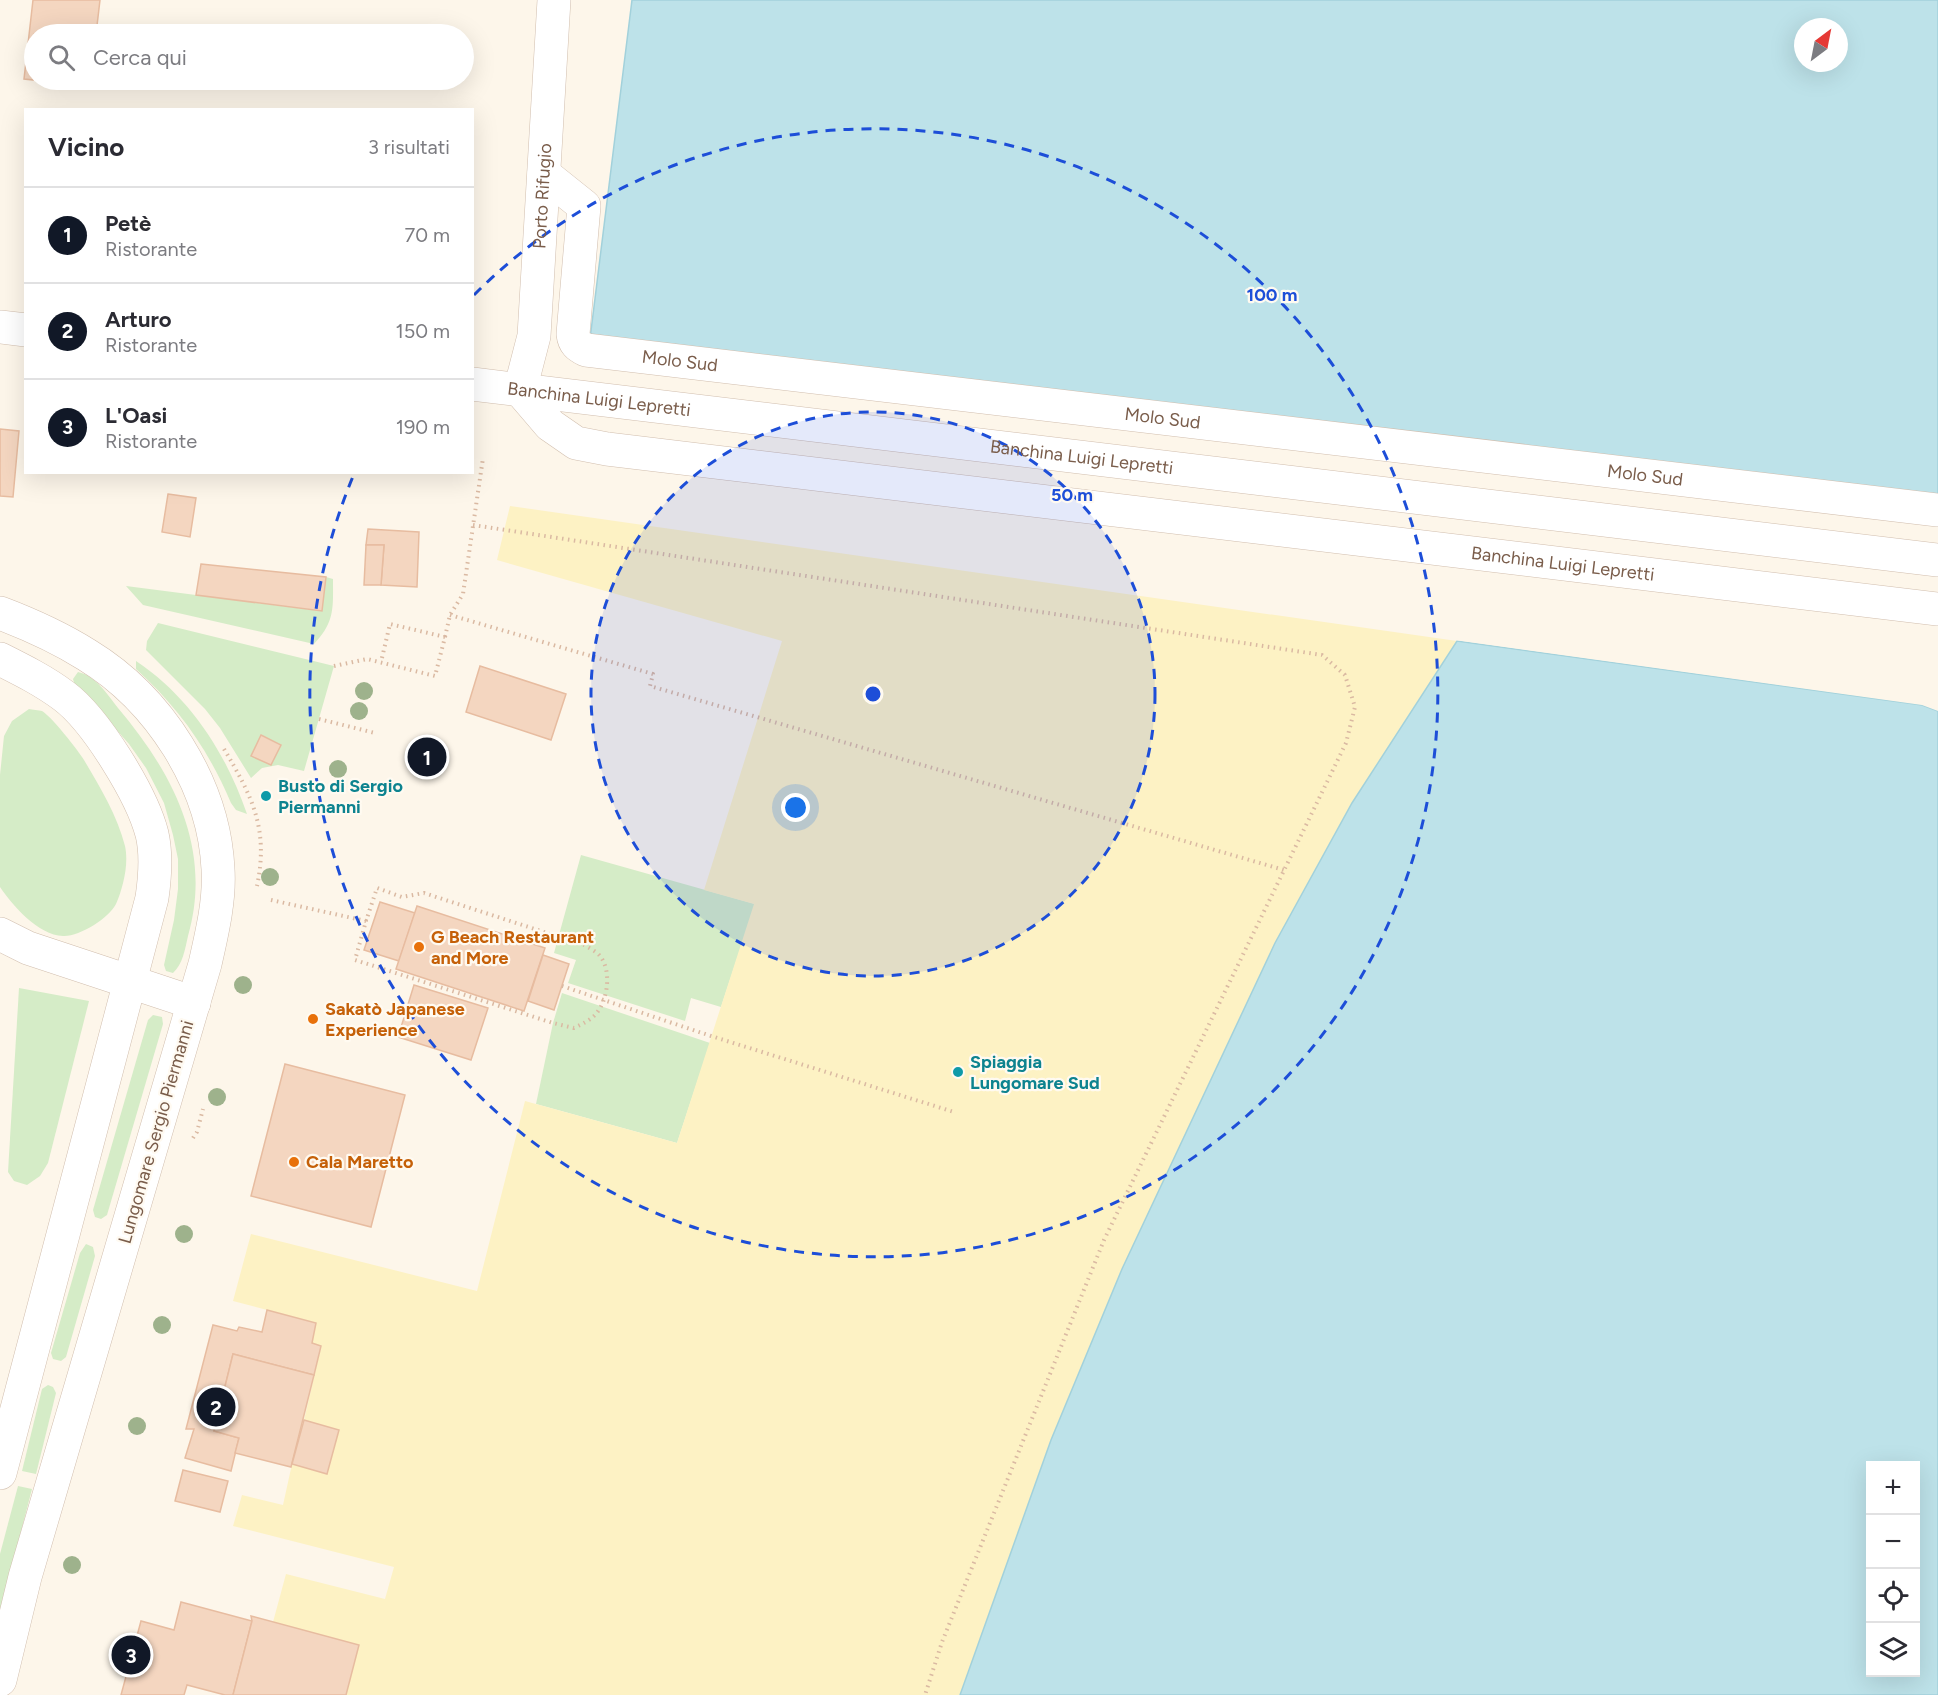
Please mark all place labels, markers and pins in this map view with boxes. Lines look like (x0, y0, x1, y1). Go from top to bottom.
centre of rings (863, 684, 883, 704)
pin: 1 (408, 734, 446, 780)
place label: Busto di Sergio Piermanni (278, 775, 403, 818)
marker: Busto di Sergio Piermanni (259, 789, 273, 803)
place label: G Beach Restaurant and More (431, 926, 594, 969)
marker: G Beach Restaurant and More (412, 940, 426, 954)
place label: Sakatò Japanese Experience (325, 998, 465, 1041)
marker: Sakatò Japanese Experience (306, 1012, 320, 1026)
place label: Spiaggia Lungomare Sud (970, 1051, 1100, 1094)
marker: Spiaggia Lungomare Sud (951, 1065, 965, 1079)
place label: Cala Maretto (306, 1151, 414, 1173)
marker: Cala Maretto (287, 1155, 301, 1169)
pin: 2 (196, 1384, 236, 1430)
pin: 3 (112, 1632, 150, 1678)

